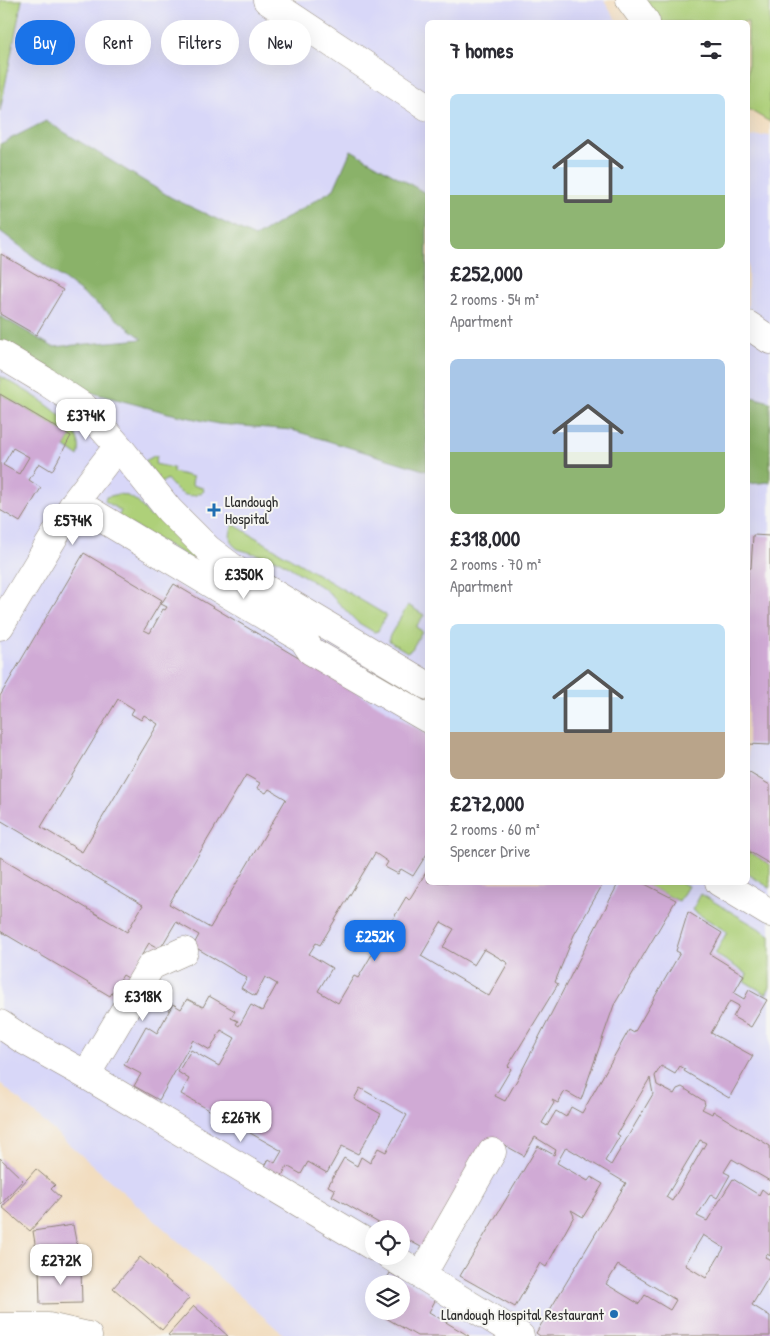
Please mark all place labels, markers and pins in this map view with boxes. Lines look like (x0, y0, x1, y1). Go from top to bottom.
pin: £374K (51, 398, 121, 441)
place label: Llandough Hospital (225, 491, 278, 529)
marker: Llandough Hospital (207, 503, 221, 517)
pin: £574K (38, 504, 108, 546)
pin: £350K (209, 558, 279, 600)
pin: £252K (340, 920, 410, 962)
pin: £318K (108, 980, 178, 1022)
pin: £267K (206, 1100, 276, 1143)
pin: £272K (26, 1244, 96, 1286)
place label: Llandough Hospital Restaurant (441, 1304, 605, 1325)
marker: Llandough Hospital Restaurant (608, 1308, 620, 1320)

